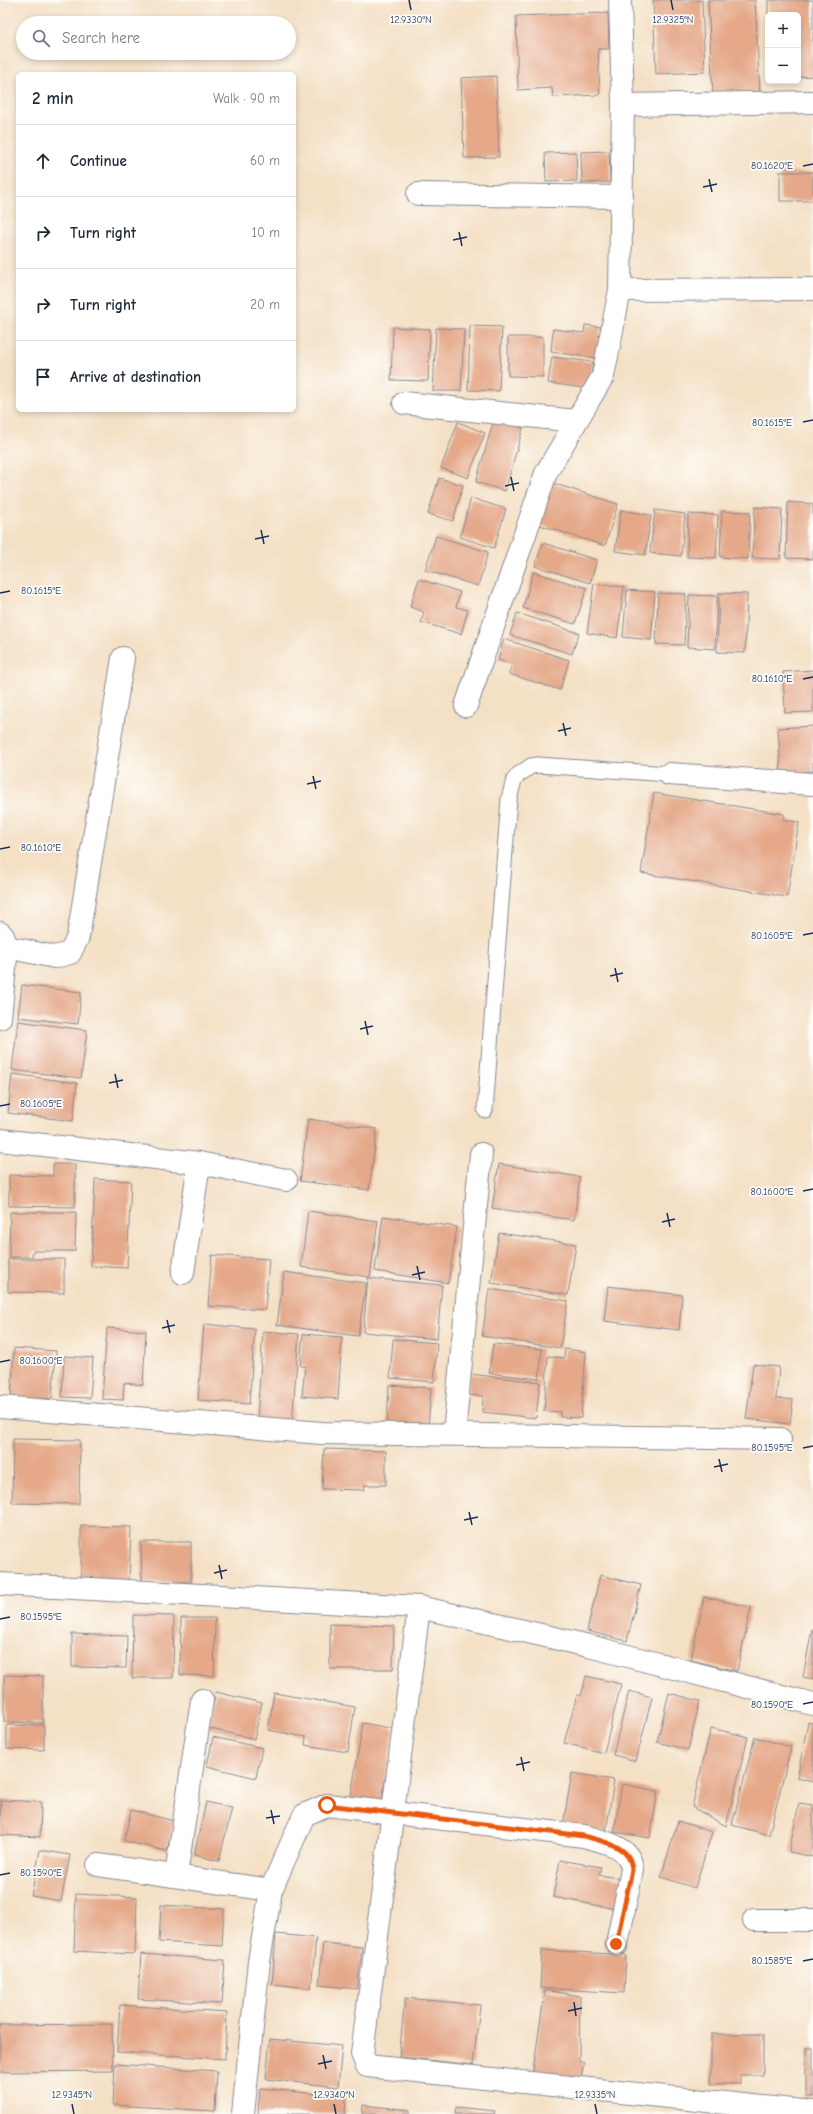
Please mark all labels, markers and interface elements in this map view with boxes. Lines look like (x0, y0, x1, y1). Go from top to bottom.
map controls (765, 12, 801, 84)
button: + (765, 12, 801, 48)
text: 12.9330°N (390, 14, 432, 26)
text: 12.9325°N (653, 14, 693, 26)
search box (16, 16, 296, 60)
icon: search (30, 27, 52, 49)
text: Search here (62, 29, 140, 47)
button: − (765, 48, 801, 84)
text: 2 min (32, 89, 73, 108)
text: Walk · 90 m (213, 91, 280, 106)
icon: ahead (32, 150, 54, 172)
text: Continue (70, 152, 127, 170)
text: 60 m (250, 153, 280, 168)
text: 80.1620°E (751, 160, 793, 172)
icon: right (32, 222, 54, 244)
text: Turn right (70, 224, 136, 242)
text: 10 m (252, 225, 280, 240)
icon: right (32, 294, 54, 316)
text: Turn right (70, 296, 136, 314)
text: 20 m (250, 297, 280, 312)
icon: arrive (32, 366, 54, 388)
text: Arrive at destination (70, 368, 201, 386)
text: 80.1615°E (752, 417, 792, 429)
text: 80.1615°E (21, 585, 61, 597)
text: 80.1610°E (752, 673, 792, 685)
text: 80.1610°E (21, 842, 61, 854)
text: 80.1605°E (751, 930, 793, 942)
text: 80.1605°E (20, 1098, 62, 1110)
text: 80.1600°E (751, 1186, 793, 1198)
text: 80.1600°E (20, 1355, 62, 1367)
text: 80.1595°E (751, 1442, 793, 1454)
text: 80.1595°E (20, 1611, 62, 1623)
text: 80.1590°E (751, 1699, 793, 1711)
route start (318, 1796, 336, 1814)
text: 80.1590°E (20, 1867, 62, 1879)
route end (607, 1935, 625, 1953)
text: 80.1585°E (751, 1955, 793, 1967)
text: 12.9345°N (52, 2089, 92, 2101)
text: 12.9340°N (313, 2089, 355, 2101)
text: 12.9335°N (575, 2089, 615, 2101)

